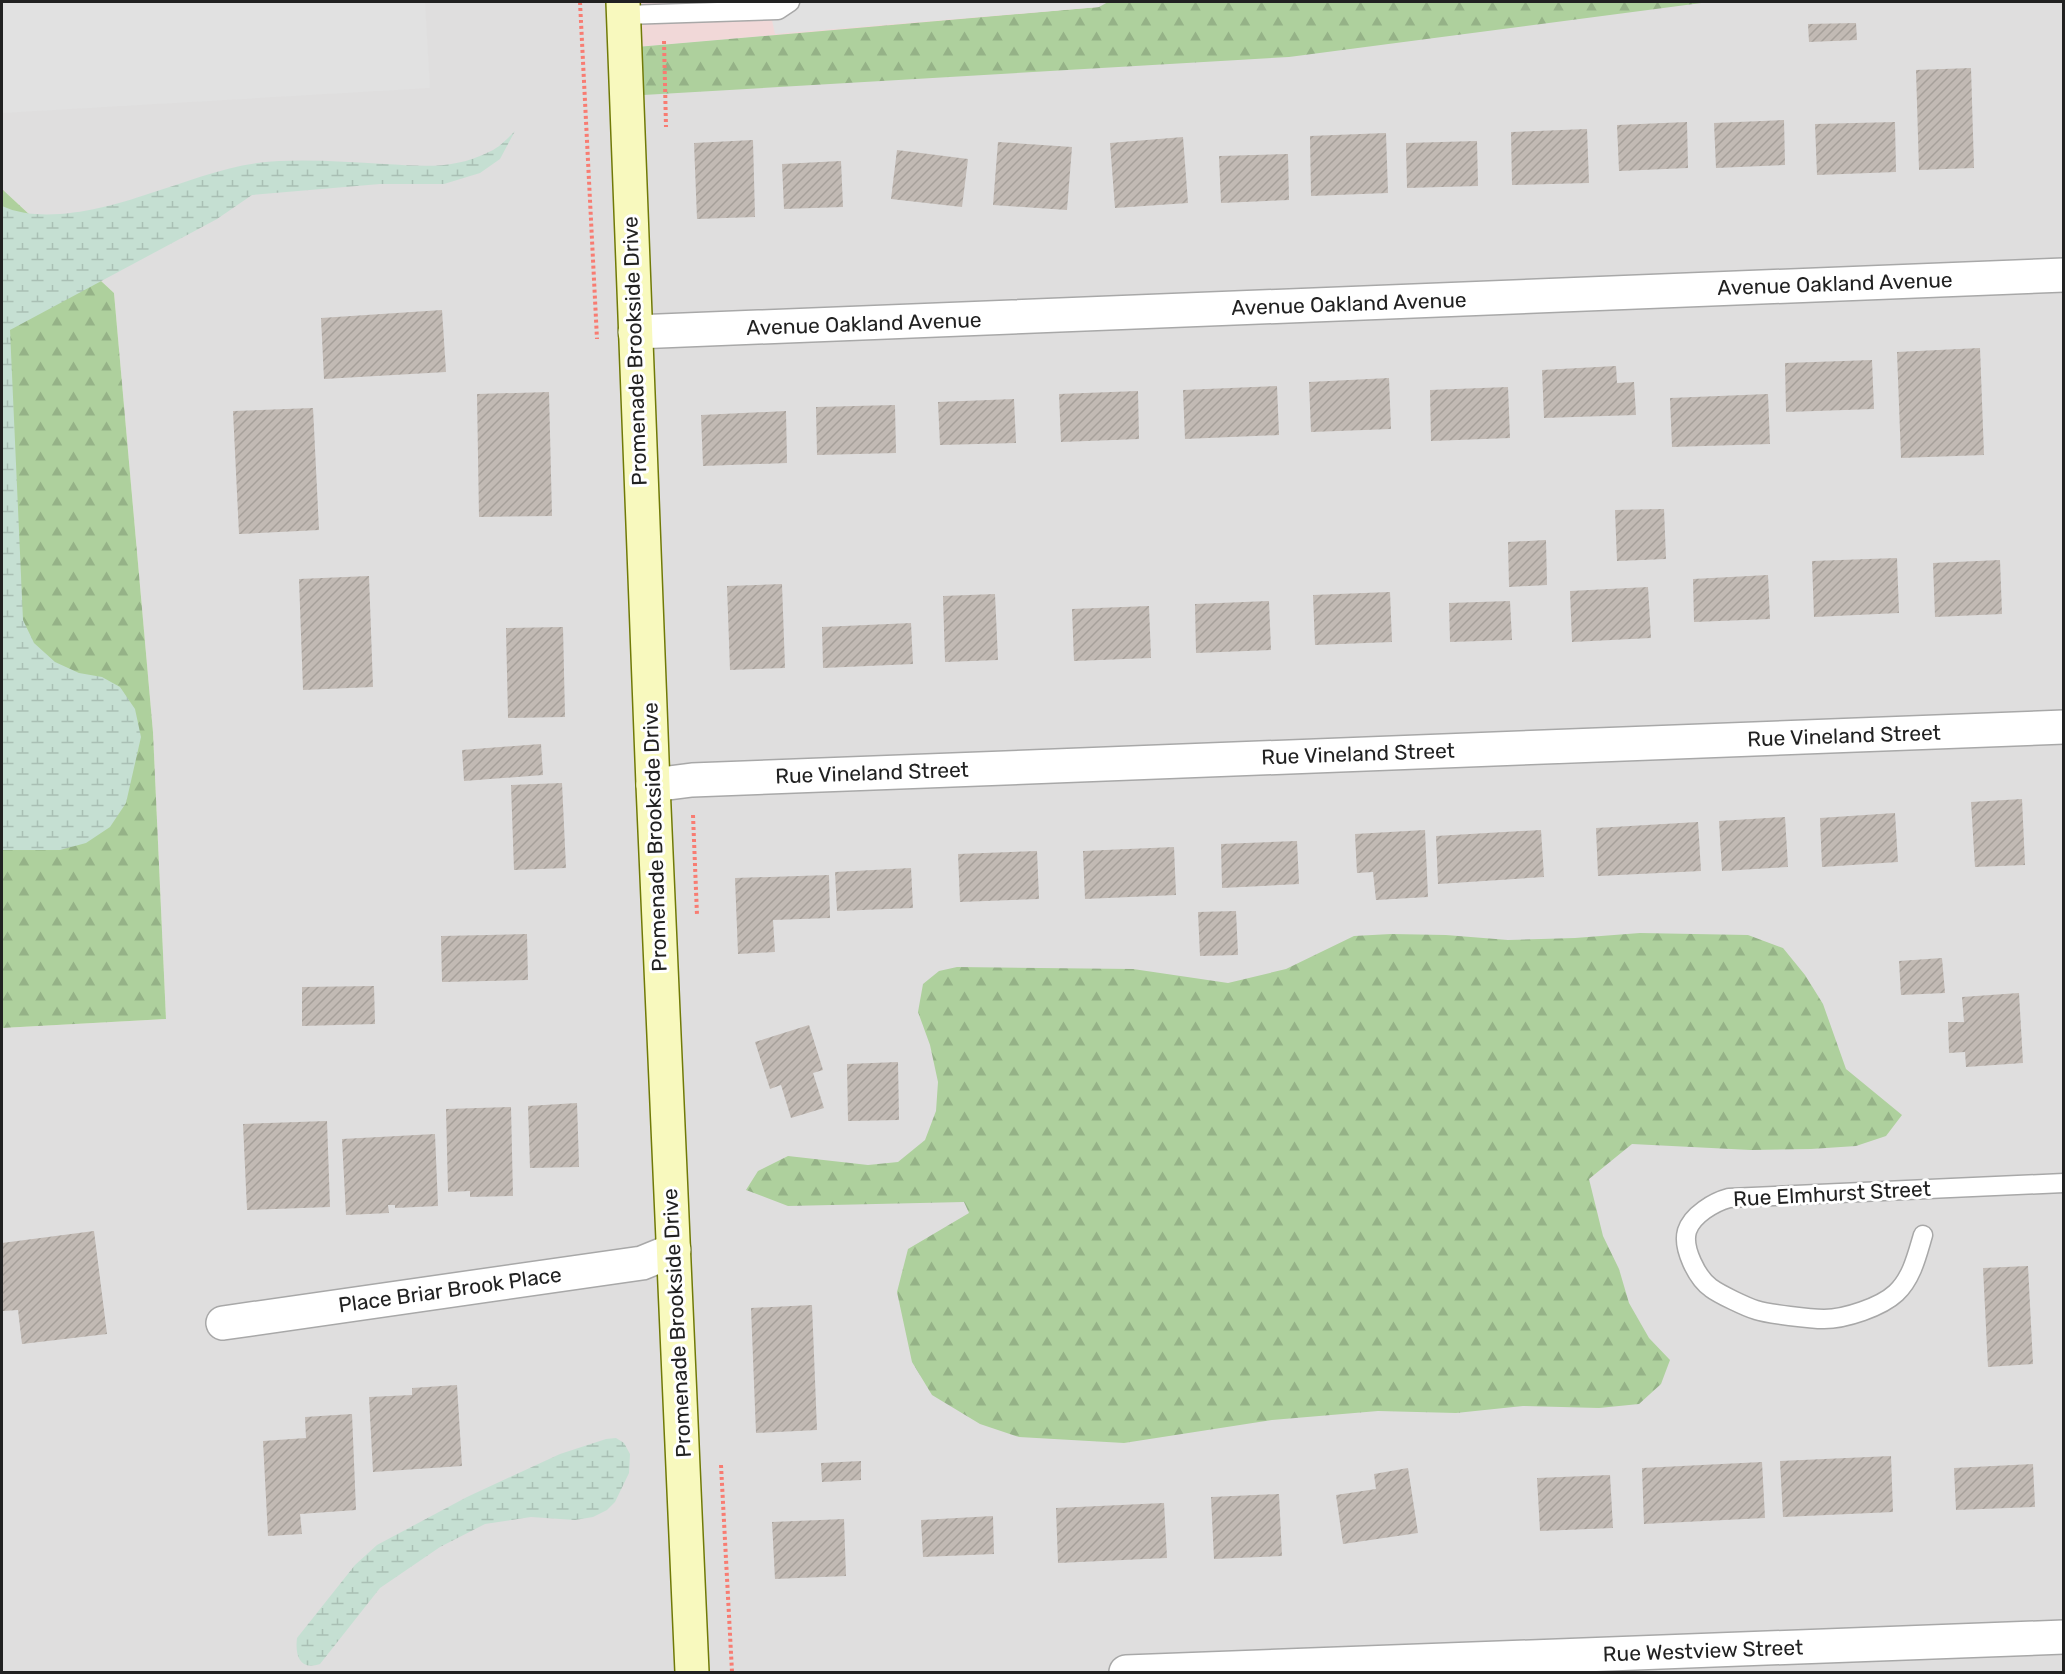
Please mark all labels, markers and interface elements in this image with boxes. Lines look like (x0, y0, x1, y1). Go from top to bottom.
street label: Promenade Brookside Drive (617, 216, 652, 486)
street label: Avenue Oakland Avenue (1717, 267, 1953, 300)
street label: Avenue Oakland Avenue (1231, 287, 1467, 320)
street label: Avenue Oakland Avenue (746, 307, 982, 340)
street label: Promenade Brookside Drive (637, 702, 672, 972)
street label: Rue Vineland Street (1747, 720, 1941, 751)
street label: Rue Vineland Street (1261, 738, 1455, 769)
street label: Rue Vineland Street (775, 757, 969, 788)
street label: Rue Elmhurst Street (1732, 1176, 1931, 1211)
street label: Promenade Brookside Drive (657, 1188, 696, 1458)
street label: Place Briar Brook Place (337, 1261, 563, 1318)
street label: Rue Westview Street (1602, 1635, 1804, 1666)

